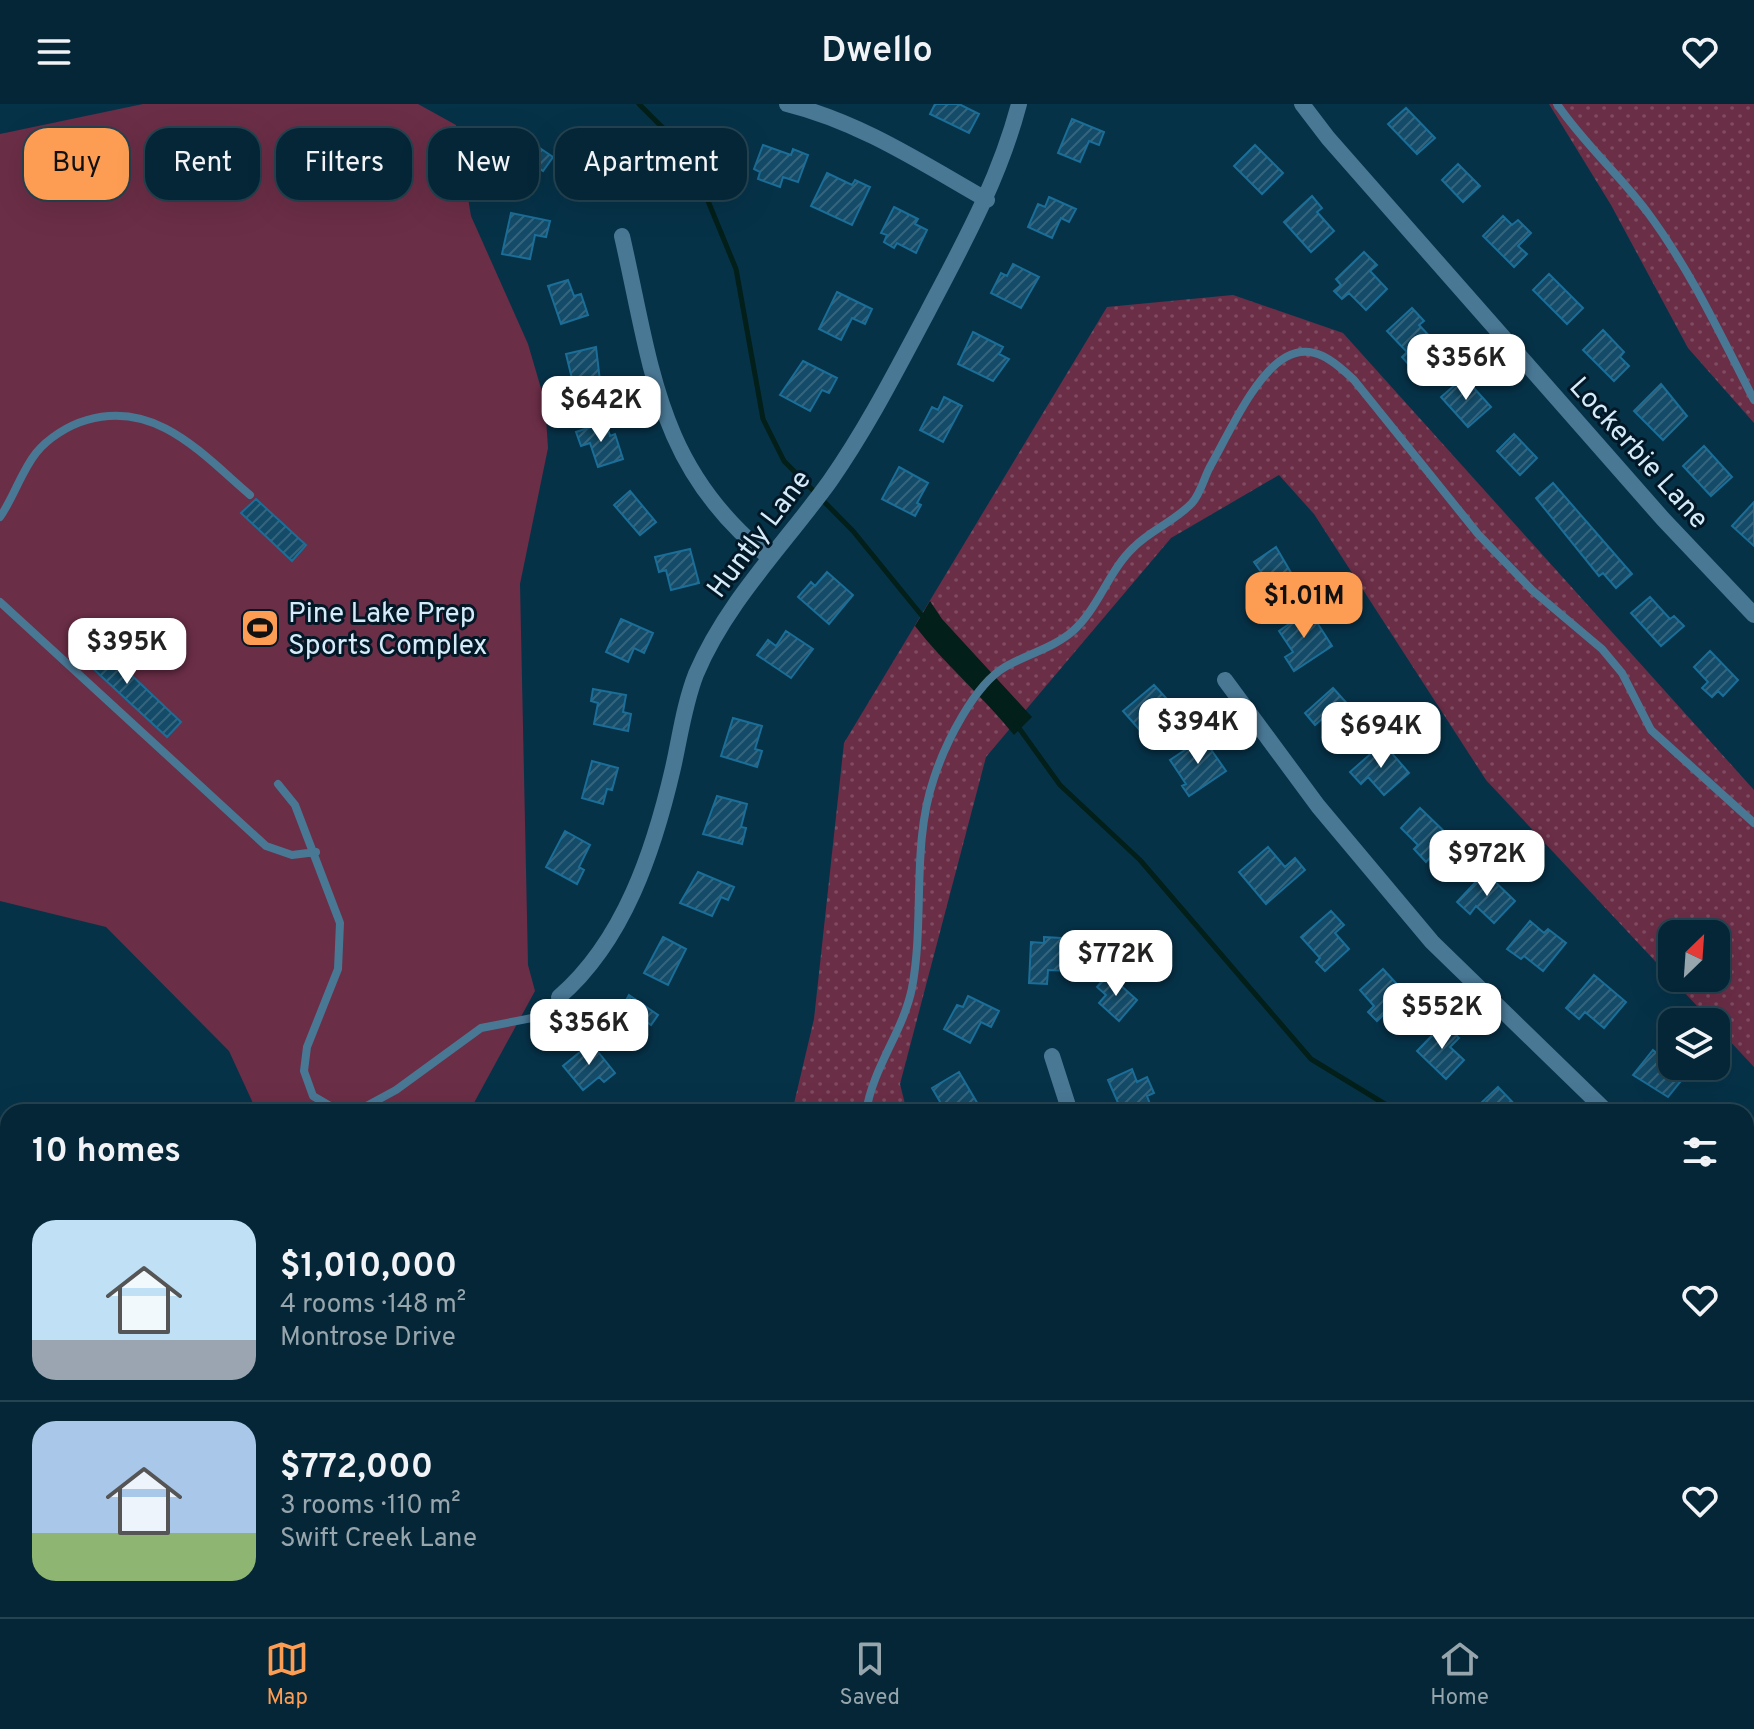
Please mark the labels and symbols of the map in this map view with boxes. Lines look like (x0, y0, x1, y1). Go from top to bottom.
pin: $356K (1410, 334, 1522, 402)
street label: Lockerbie Lane (1560, 370, 1715, 538)
pin: $642K (545, 376, 657, 444)
street label: Huntly Lane (700, 463, 820, 606)
pin: $1.01M (1239, 572, 1369, 640)
place label: Pine Lake Prep Sports Complex (288, 597, 488, 665)
sports icon: Pine Lake Prep Sports Complex (239, 607, 281, 649)
pin: $395K (71, 618, 183, 686)
pin: $394K (1142, 698, 1254, 766)
pin: $694K (1325, 702, 1437, 770)
pin: $972K (1431, 830, 1543, 898)
north arrow (1658, 920, 1730, 992)
pin: $772K (1060, 930, 1172, 998)
pin: $552K (1386, 983, 1498, 1051)
pin: $356K (533, 999, 645, 1067)

